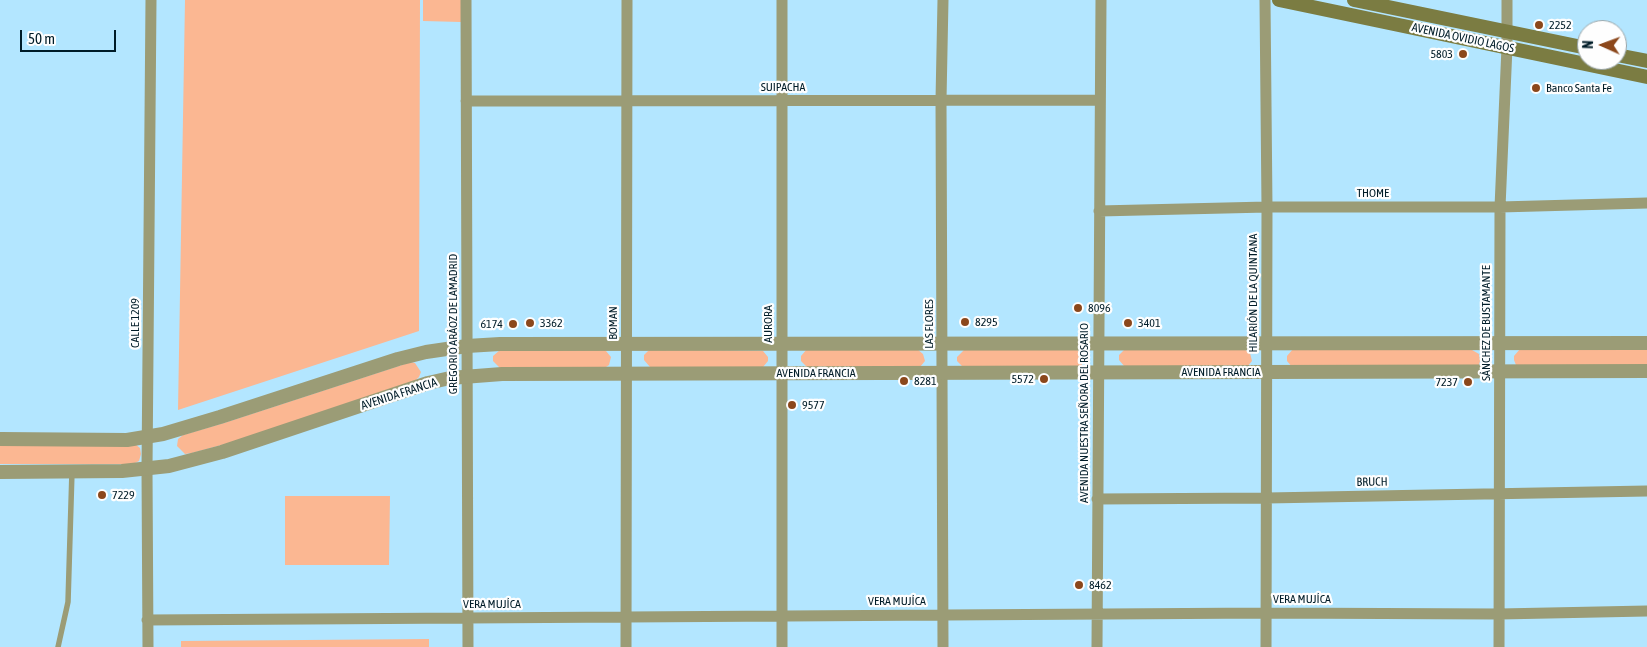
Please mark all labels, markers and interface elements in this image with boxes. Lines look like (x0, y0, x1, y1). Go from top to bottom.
place label: 2252 (1549, 18, 1572, 32)
marker: 2252 (1533, 19, 1545, 31)
scale bar (22, 20, 119, 52)
street label: AVENIDA OVIDIO LAGOS (1411, 20, 1515, 56)
north arrow (1577, 20, 1627, 70)
text: 50 m (28, 30, 55, 47)
text: N (1580, 40, 1596, 49)
place label: 5803 (1430, 47, 1453, 61)
marker: 5803 (1457, 48, 1469, 60)
street label: SUIPACHA (761, 80, 805, 94)
place label: Banco Santa Fe (1546, 81, 1612, 95)
marker: Banco Santa Fe (1530, 82, 1542, 94)
street label: THOME (1357, 186, 1389, 200)
street label: HILARIÓN DE LA QUINTANA (1246, 234, 1260, 352)
street label: GREGORIO ARÁOZ DE LAMADRID (446, 254, 460, 394)
street label: SÁNCHEZ DE BUSTAMANTE (1479, 265, 1493, 381)
street label: CALLE 1209 (128, 298, 142, 348)
street label: LAS FLORES (922, 299, 936, 349)
place label: 8096 (1088, 301, 1111, 315)
marker: 8096 (1072, 302, 1084, 314)
street label: AURORA (761, 305, 775, 343)
street label: BOMAN (606, 306, 620, 340)
place label: 8295 (975, 315, 998, 329)
place label: 3362 (540, 316, 563, 330)
marker: 8295 (959, 316, 971, 328)
place label: 3401 (1138, 316, 1161, 330)
place label: 6174 (480, 317, 503, 331)
marker: 3362 (524, 317, 536, 329)
marker: 3401 (1122, 317, 1134, 329)
marker: 6174 (507, 318, 519, 330)
street label: AVENIDA NUESTRA SEÑORA DEL ROSARIO (1077, 323, 1091, 503)
street label: AVENIDA FRANCIA (1181, 365, 1261, 379)
street label: AVENIDA FRANCIA (776, 366, 856, 380)
place label: 5572 (1011, 372, 1034, 386)
marker: 5572 (1038, 373, 1050, 385)
place label: 8281 (914, 374, 937, 388)
street label: AVENIDA FRANCIA (359, 375, 439, 413)
marker: 8281 (898, 375, 910, 387)
place label: 7237 (1435, 375, 1458, 389)
marker: 7237 (1462, 376, 1474, 388)
place label: 9577 (802, 398, 825, 412)
marker: 9577 (786, 399, 798, 411)
street label: BRUCH (1356, 475, 1388, 489)
place label: 7229 (112, 488, 135, 502)
marker: 7229 (96, 489, 108, 501)
place label: 8462 (1089, 578, 1112, 592)
marker: 8462 (1073, 579, 1085, 591)
street label: VERA MUJÍCA (1273, 592, 1331, 606)
street label: VERA MUJÍCA (868, 594, 926, 608)
street label: VERA MUJÍCA (463, 597, 521, 611)

